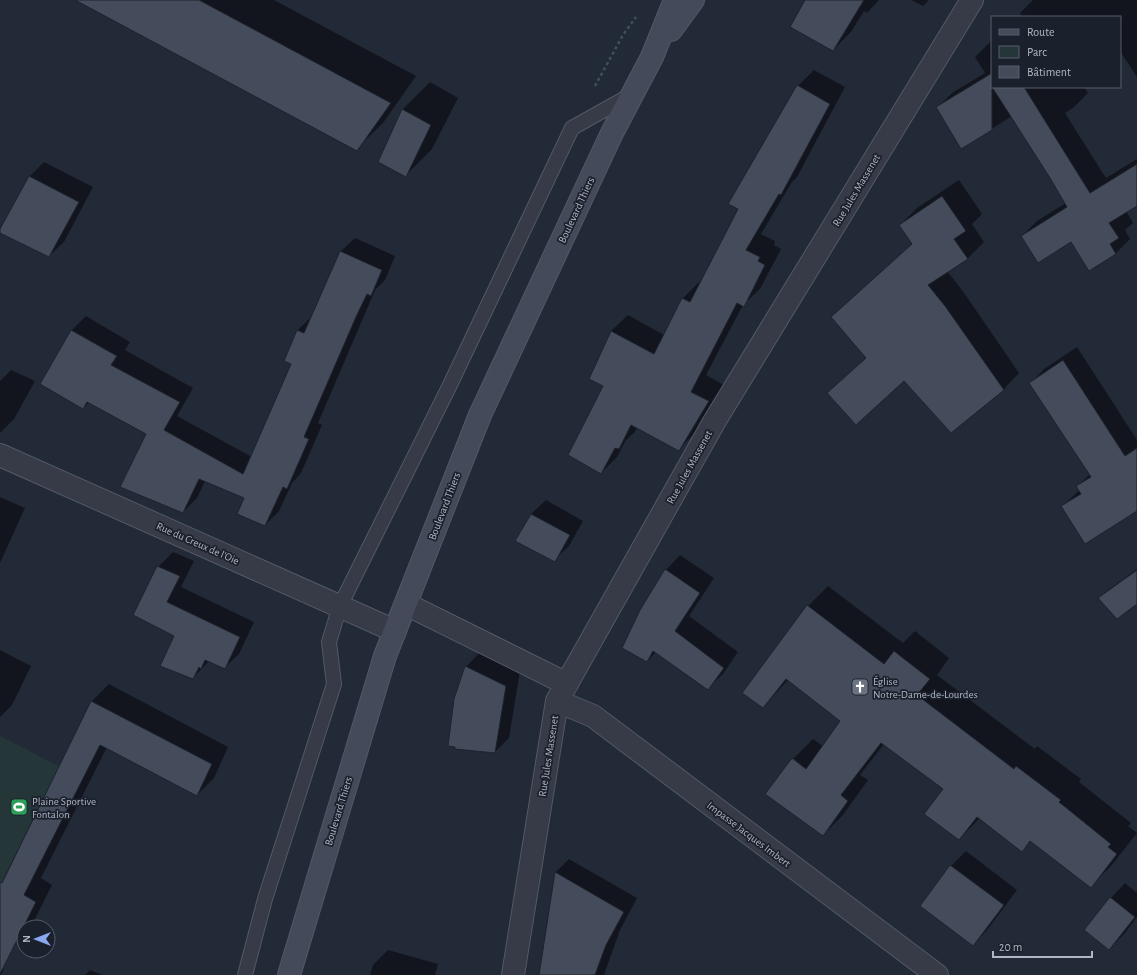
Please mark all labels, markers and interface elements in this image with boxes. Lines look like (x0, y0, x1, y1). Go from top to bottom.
legend (991, 16, 1121, 88)
text: Route (1027, 26, 1054, 38)
text: Parc (1027, 46, 1047, 58)
text: Bâtiment (1027, 66, 1071, 78)
street label: Rue Jules Massenet (831, 152, 883, 228)
street label: Boulevard Thiers (556, 176, 597, 245)
street label: Rue Jules Massenet (665, 428, 714, 506)
street label: Boulevard Thiers (427, 471, 462, 542)
street label: Rue du Creux de l'Oie (155, 520, 241, 567)
place label: Église Notre-Dame-de-Lourdes (873, 675, 978, 700)
church icon: Église Notre-Dame-de-Lourdes (850, 677, 870, 697)
street label: Rue Jules Massenet (537, 714, 560, 797)
street label: Boulevard Thiers (323, 775, 354, 847)
place label: Plaine Sportive Fontalon (32, 796, 96, 820)
sports icon: Plaine Sportive Fontalon (9, 797, 29, 817)
street label: Impasse Jacques Imbert (705, 799, 793, 870)
north arrow (16, 919, 56, 959)
scale bar (993, 933, 1092, 959)
text: N (21, 935, 32, 943)
text: 20 m (999, 941, 1022, 953)

